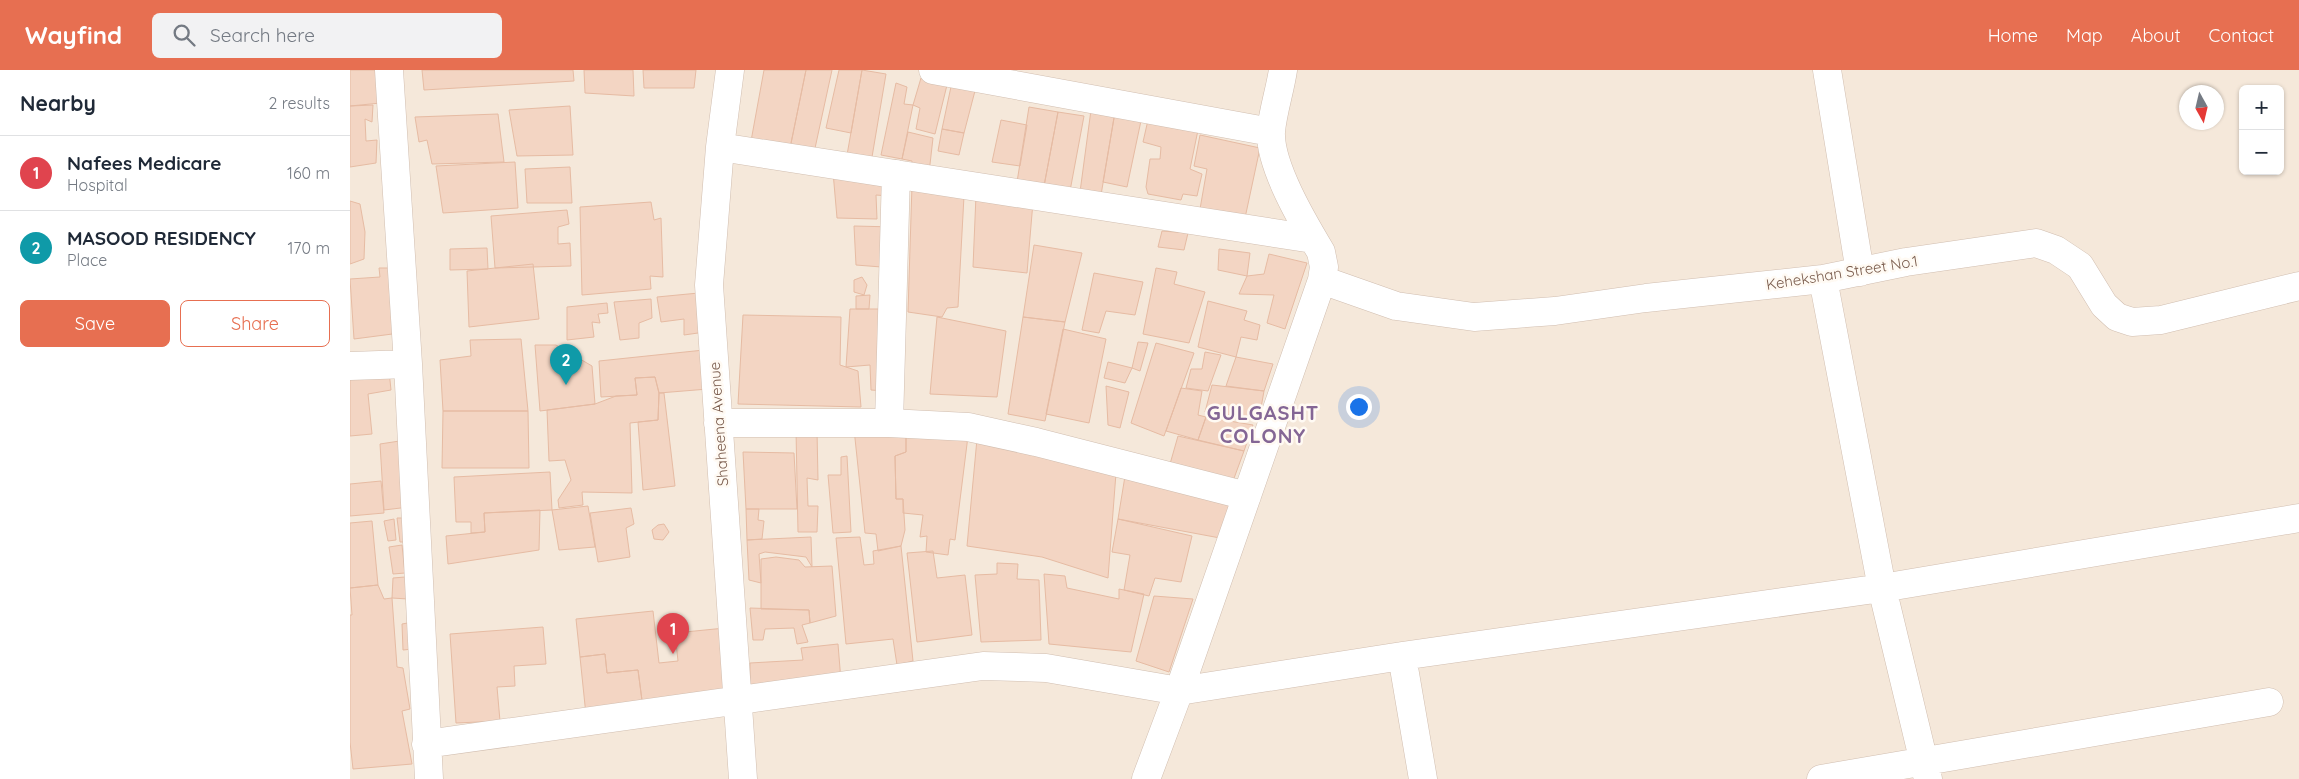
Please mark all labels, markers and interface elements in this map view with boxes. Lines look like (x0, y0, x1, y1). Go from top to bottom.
search box (152, 13, 502, 58)
text: Wayfind (25, 20, 122, 50)
icon: search (170, 21, 198, 49)
text: Search here (210, 23, 315, 47)
text: Home (1988, 24, 2038, 47)
text: Map (2066, 24, 2103, 47)
text: About (2131, 24, 2181, 47)
text: Contact (2209, 24, 2274, 47)
north arrow (2179, 85, 2224, 130)
map controls (2239, 85, 2284, 175)
button: + (2239, 85, 2284, 130)
text: Nearby (20, 90, 96, 116)
text: 2 results (268, 93, 330, 113)
button: − (2239, 130, 2284, 175)
text: Nafees Medicare (67, 151, 222, 175)
text: 1 (33, 163, 39, 183)
text: 160 m (287, 163, 330, 183)
text: Hospital (67, 175, 128, 195)
text: MASOOD RESIDENCY (67, 226, 256, 250)
text: 2 (31, 238, 41, 258)
text: 170 m (287, 238, 330, 258)
text: Place (67, 250, 107, 270)
street label: Kehekshan Street No.1 (1765, 251, 1919, 294)
button: Save (20, 300, 170, 347)
button: Share (180, 300, 330, 347)
pin: 2 (550, 344, 582, 385)
street label: Shaheena Avenue (705, 361, 732, 487)
your location (1346, 394, 1372, 420)
district label: GULGASHT COLONY (1207, 400, 1319, 448)
pin: 1 (657, 613, 689, 654)

